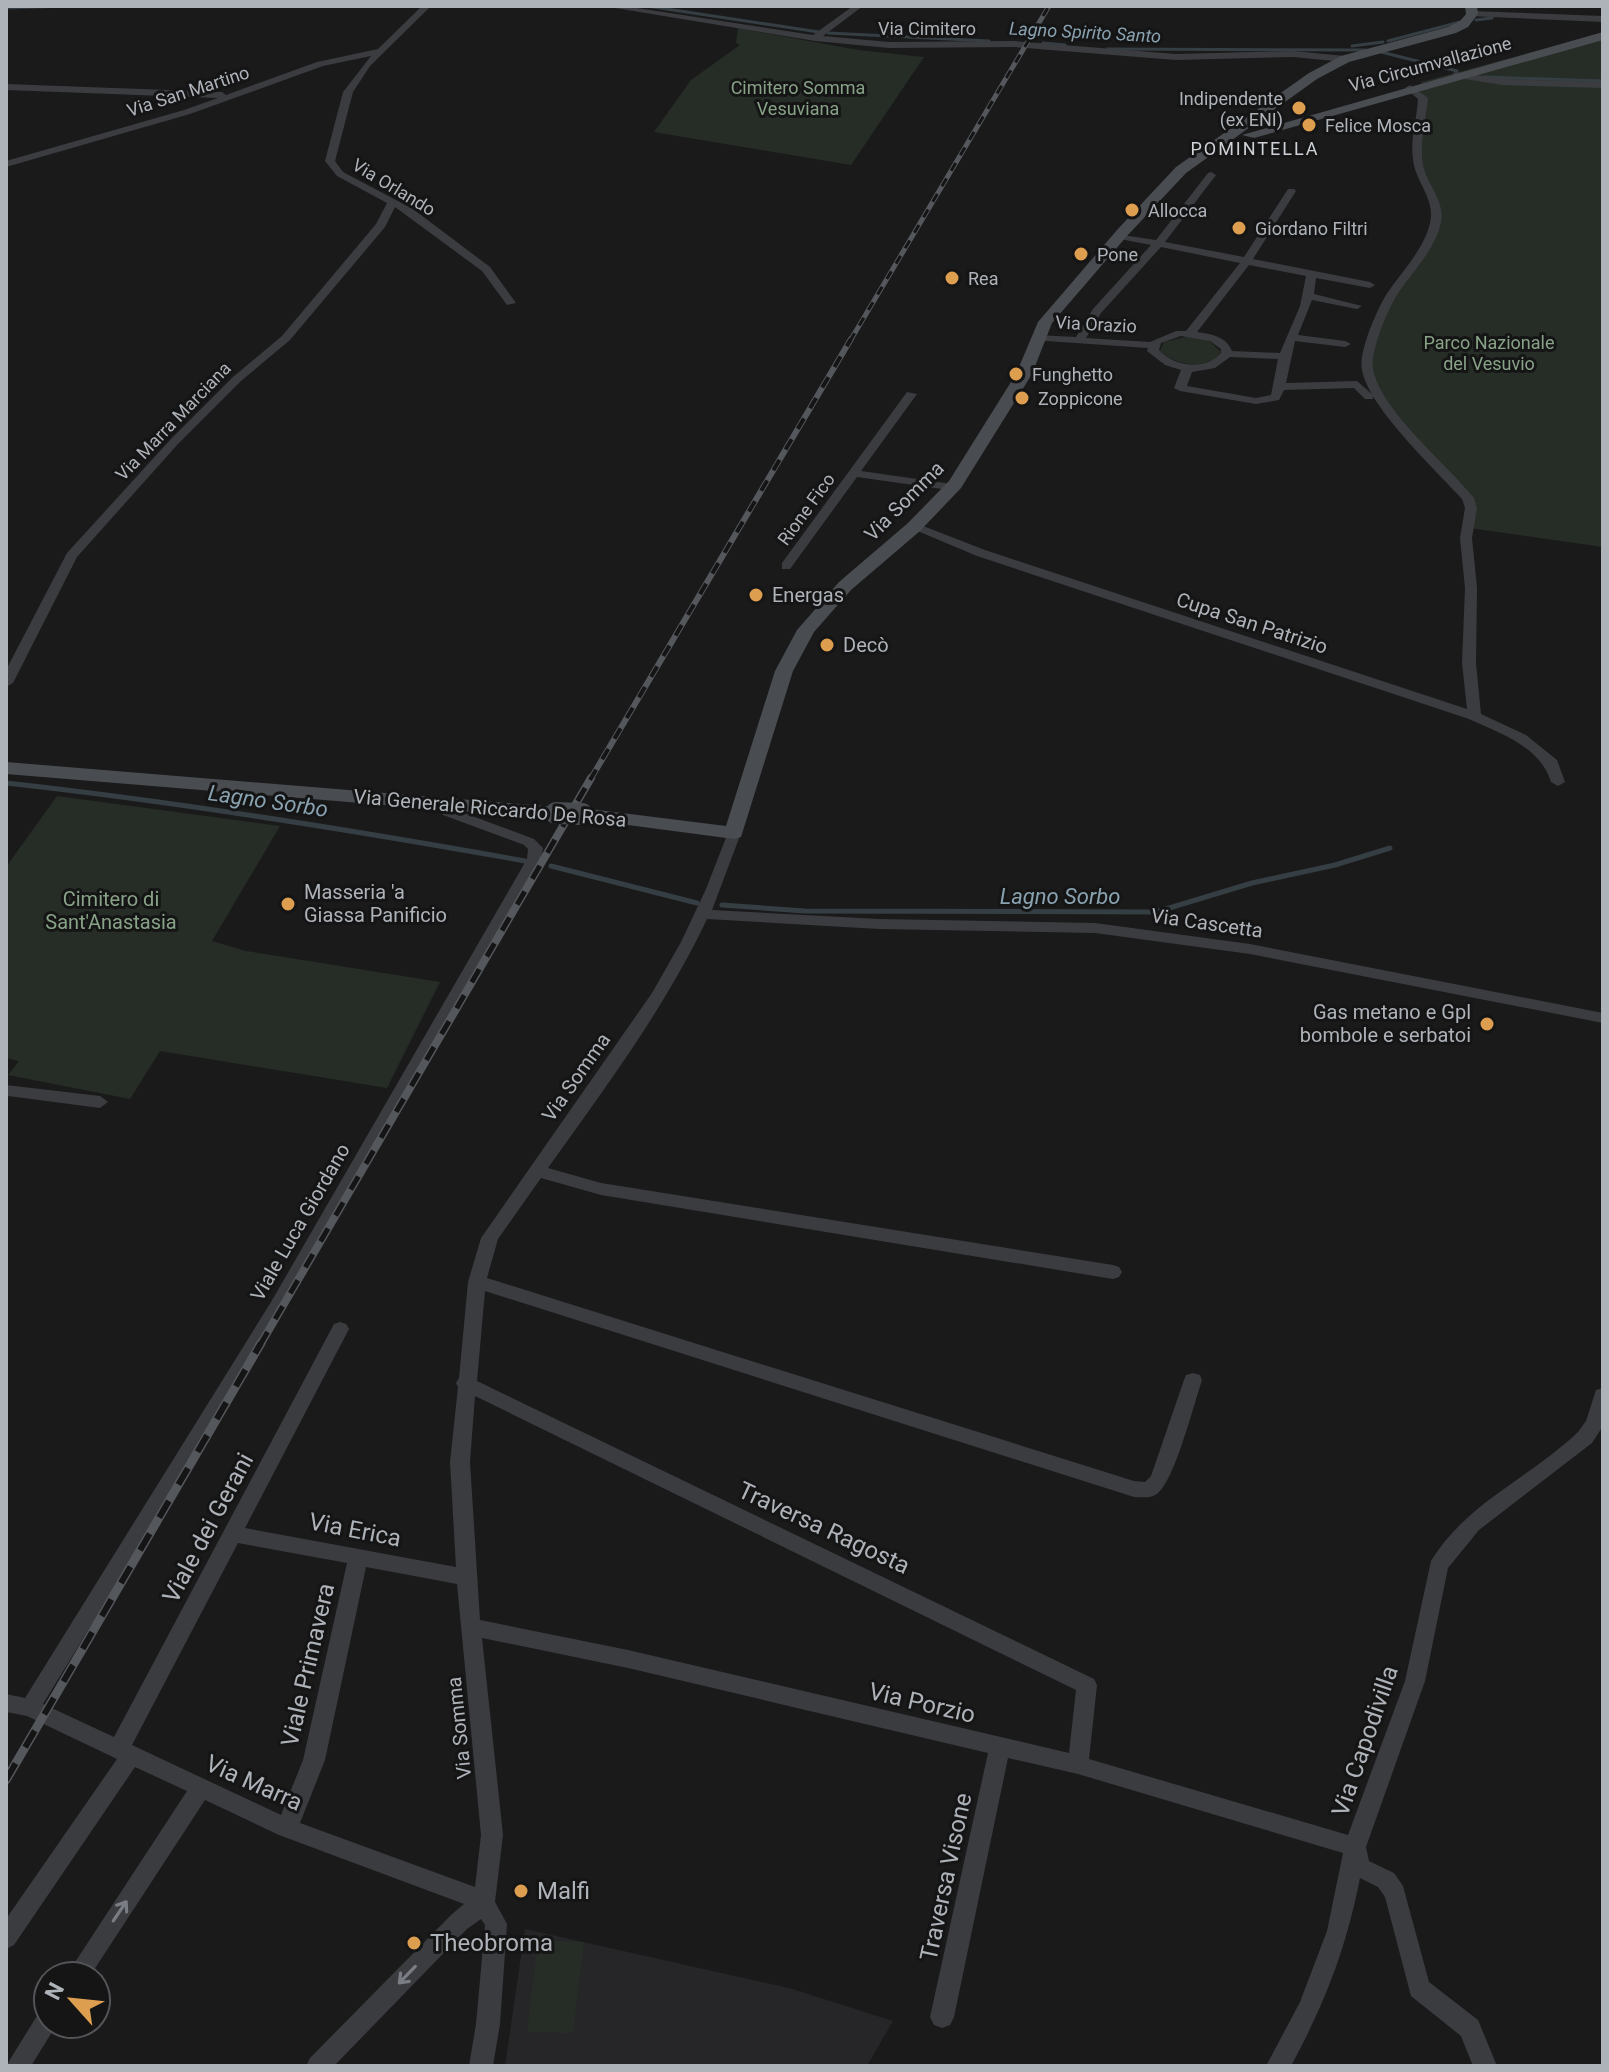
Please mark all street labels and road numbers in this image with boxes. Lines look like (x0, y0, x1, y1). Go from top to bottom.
street label: Via Cimitero (878, 18, 976, 39)
street label: Via Circumvallazione (1347, 32, 1513, 96)
street label: Via San Martino (124, 61, 252, 121)
street label: Via Orlando (349, 154, 439, 220)
street label: Via Orazio (1055, 311, 1137, 337)
street label: Via Marra Marciana (111, 357, 235, 485)
street label: Via Somma (859, 456, 949, 546)
street label: Rione Fico (773, 469, 839, 549)
street label: Cupa San Patrizio (1173, 587, 1331, 659)
street label: Via Generale Riccardo De Rosa (353, 784, 627, 832)
street label: Via Cascetta (1150, 903, 1264, 943)
street label: Via Somma (537, 1028, 615, 1126)
street label: Viale Luca Giordano (245, 1139, 355, 1305)
street label: Viale dei Gerani (157, 1448, 259, 1608)
street label: Traversa Ragosta (734, 1476, 914, 1580)
street label: Via Erica (307, 1507, 403, 1553)
street label: Viale Primavera (276, 1581, 340, 1749)
street label: Via Capodivilla (1326, 1662, 1404, 1820)
street label: Via Somma (442, 1676, 476, 1780)
street label: Via Porzio (866, 1677, 978, 1729)
street label: Via Marra (201, 1749, 307, 1817)
street label: Traversa Visone (915, 1791, 977, 1963)

